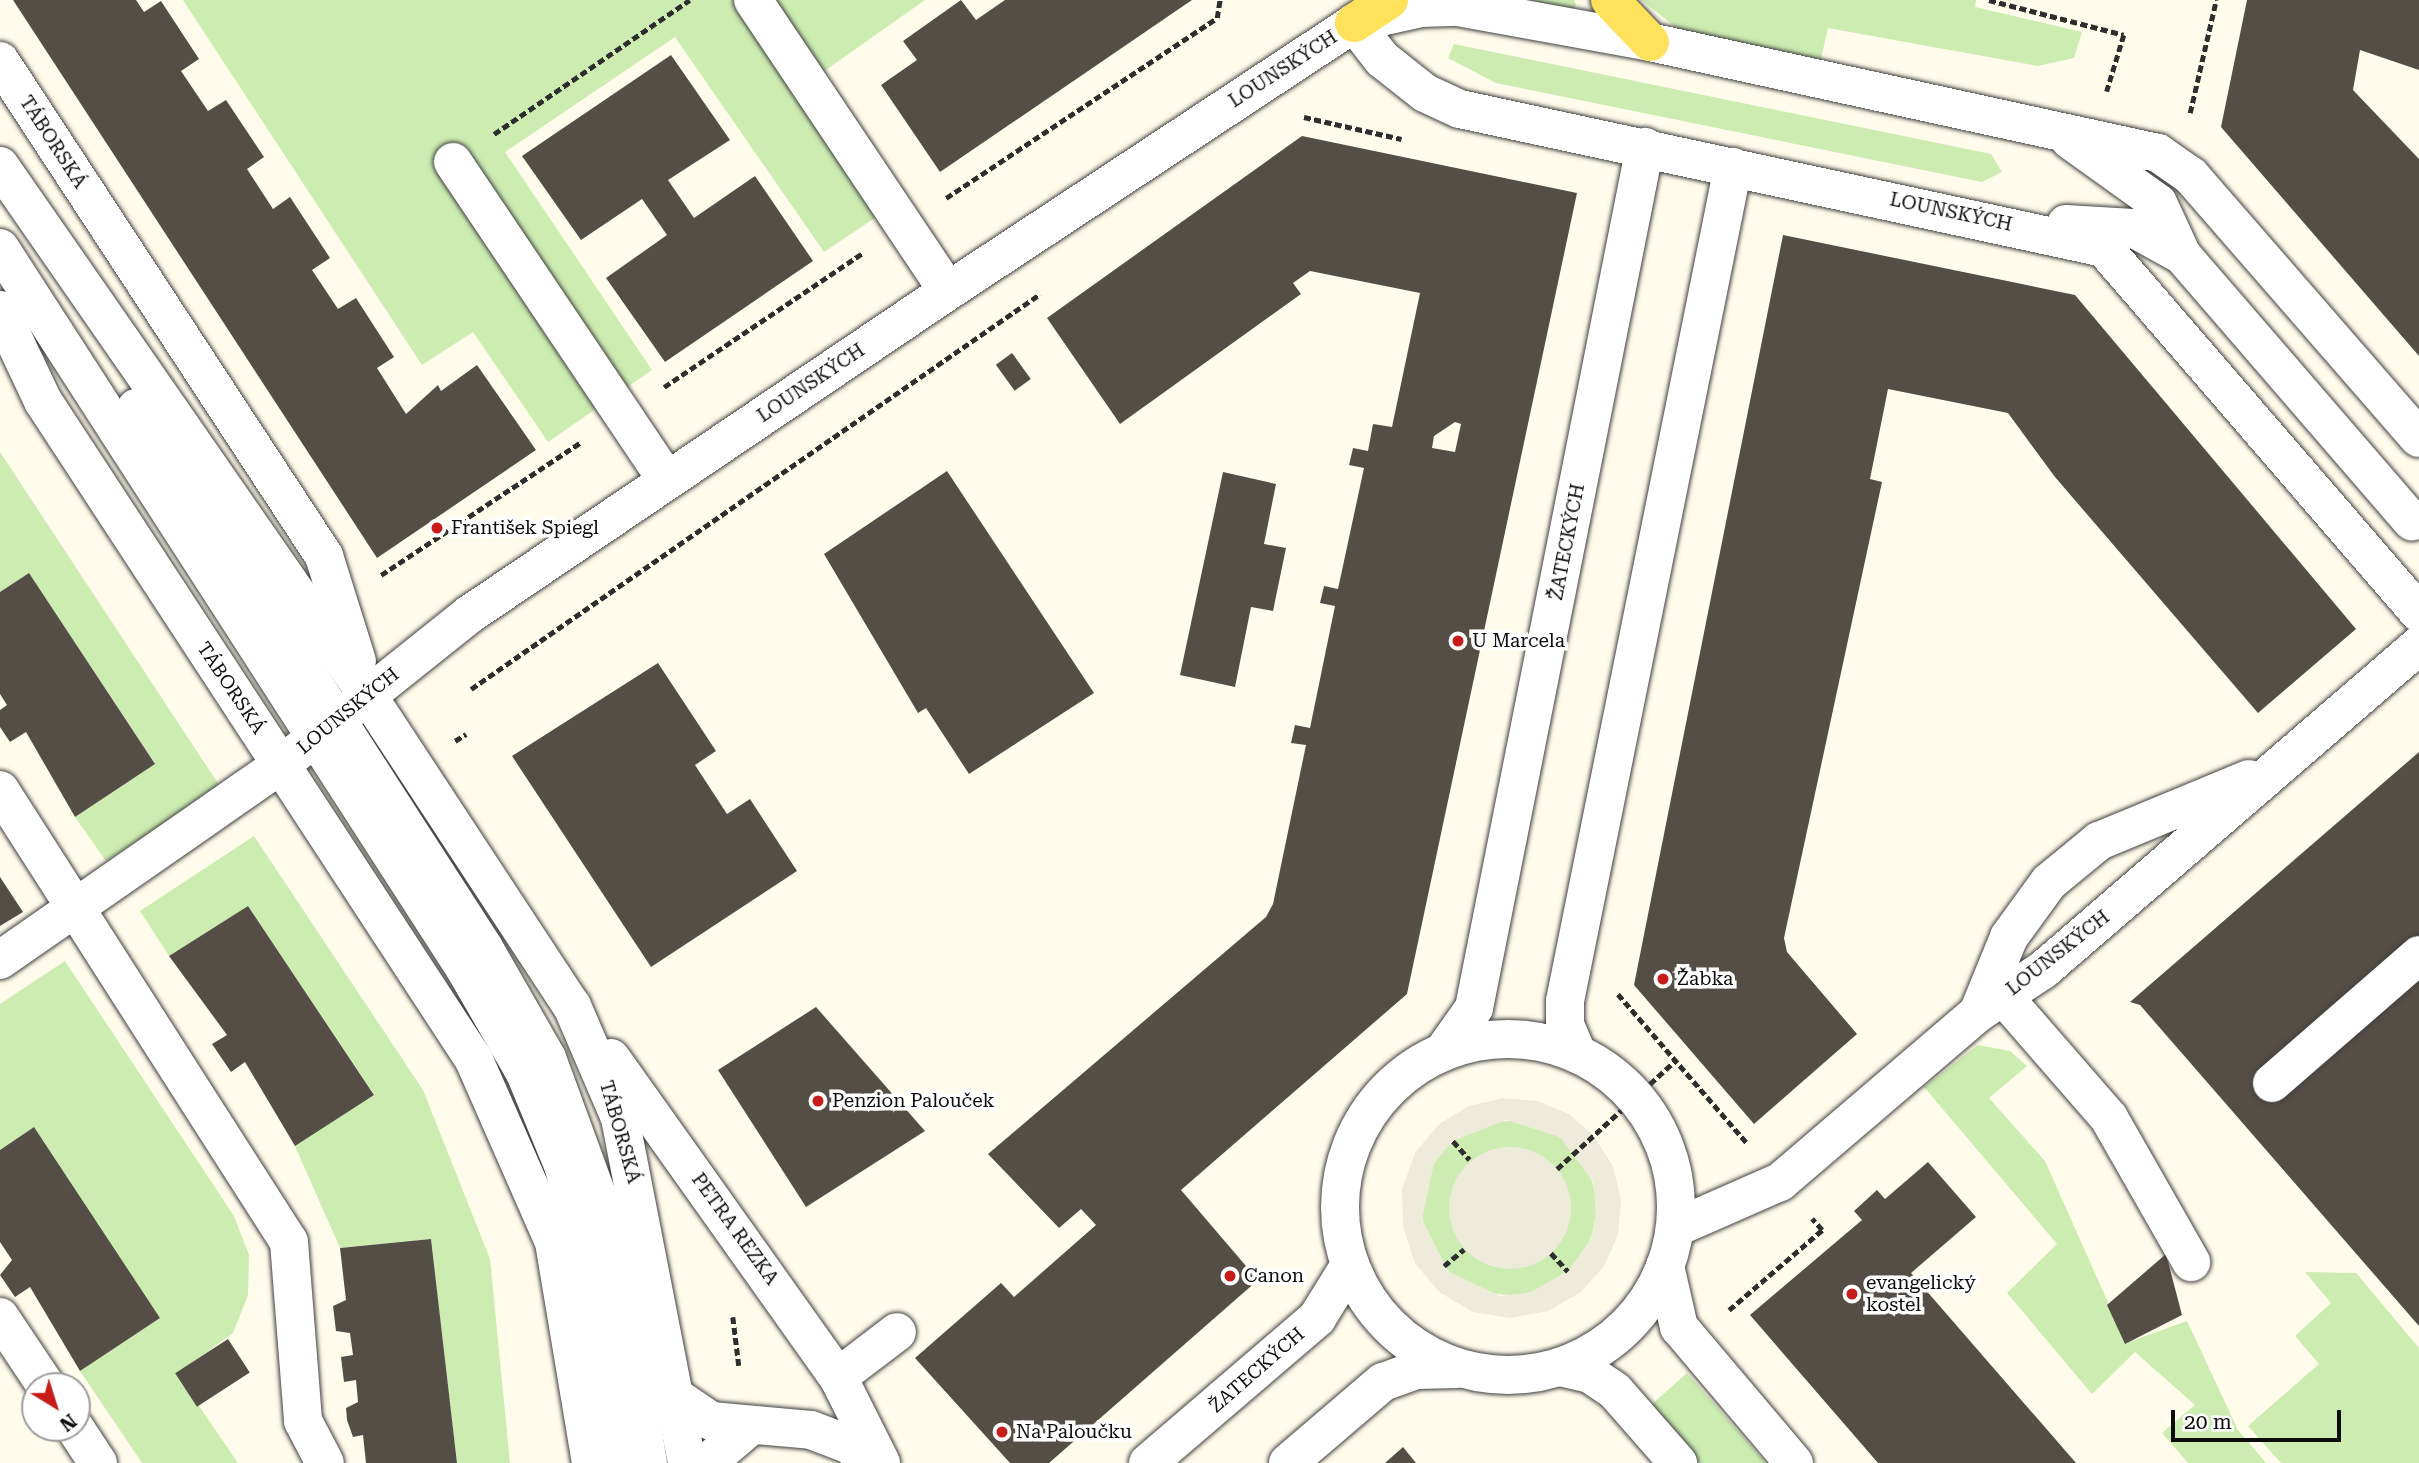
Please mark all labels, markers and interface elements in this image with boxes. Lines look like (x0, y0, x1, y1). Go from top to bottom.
street label: LOUNSKÝCH (1225, 26, 1341, 112)
street label: TÁBORSKÁ (15, 91, 91, 193)
street label: LOUNSKÝCH (1888, 188, 2014, 236)
street label: LOUNSKÝCH (753, 339, 869, 427)
street label: ŽATECKÝCH (1545, 482, 1589, 602)
place label: František Spiegl (451, 517, 599, 539)
marker: František Spiegl (429, 520, 445, 536)
place label: U Marcela (1472, 630, 1565, 652)
marker: U Marcela (1450, 633, 1466, 649)
street label: TÁBORSKÁ (192, 638, 270, 738)
street label: LOUNSKÝCH (292, 663, 404, 759)
street label: LOUNSKÝCH (2002, 906, 2114, 1000)
place label: Žabka (1677, 968, 1733, 990)
marker: Žabka (1655, 971, 1671, 987)
street label: TÁBORSKÁ (594, 1078, 646, 1186)
place label: Penzion Palouček (832, 1090, 995, 1112)
marker: Penzion Palouček (810, 1093, 826, 1109)
street label: PETRA REZKA (687, 1169, 783, 1289)
place label: Canon (1244, 1265, 1304, 1287)
marker: Canon (1222, 1268, 1238, 1284)
place label: evangelický kostel (1866, 1272, 1976, 1316)
marker: evangelický kostel (1844, 1286, 1860, 1302)
street label: ŽATECKÝCH (1205, 1323, 1309, 1417)
north arrow (21, 1372, 91, 1442)
scale bar (2174, 1396, 2344, 1440)
text: N (55, 1409, 81, 1436)
text: 20 m (2184, 1410, 2232, 1434)
place label: Na Paloučku (1016, 1421, 1132, 1443)
marker: Na Paloučku (994, 1424, 1010, 1440)

